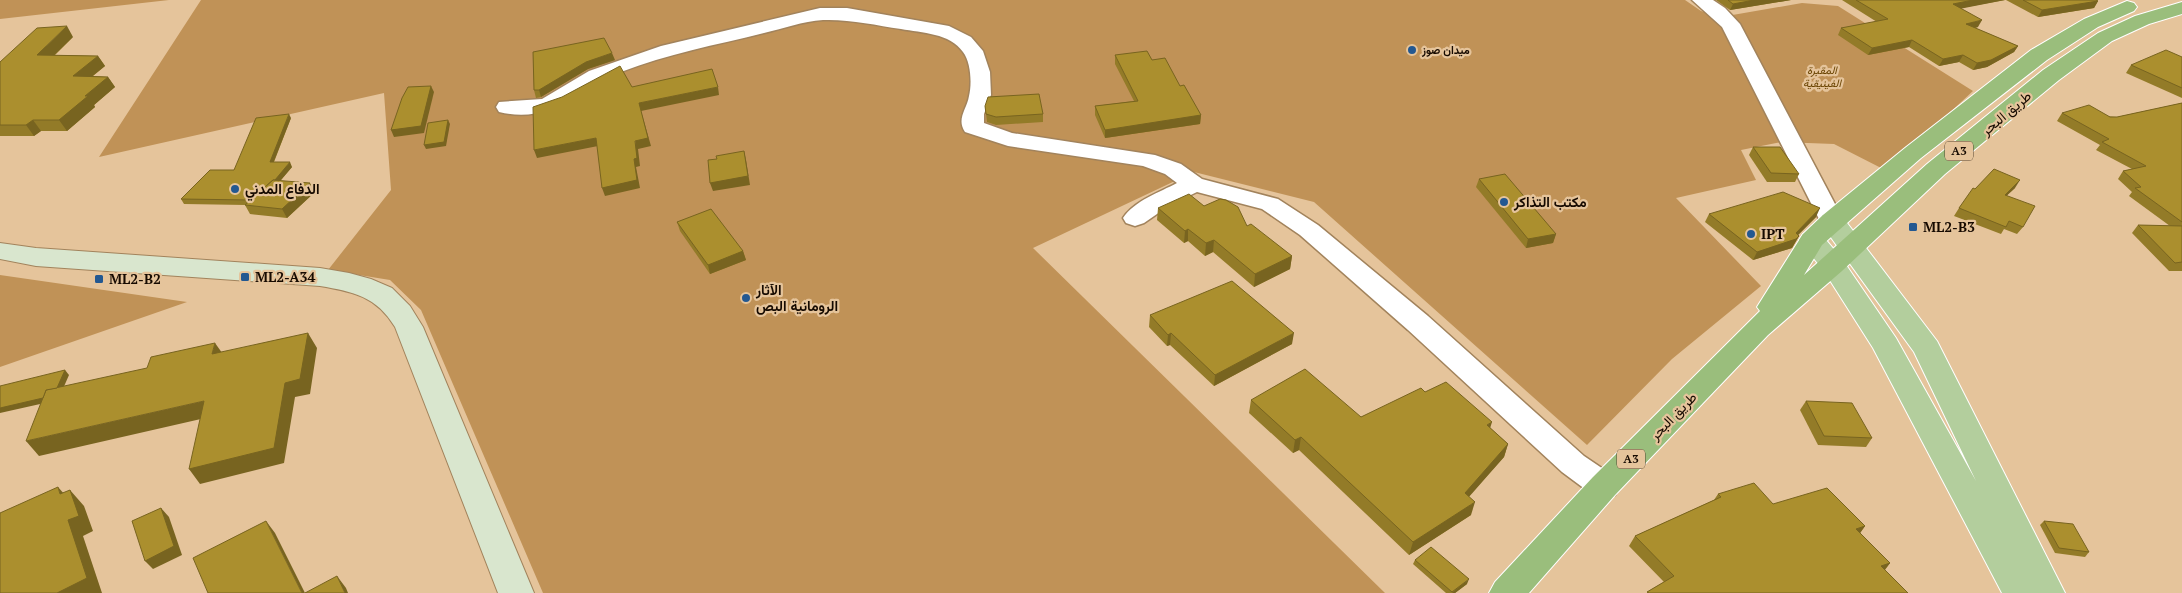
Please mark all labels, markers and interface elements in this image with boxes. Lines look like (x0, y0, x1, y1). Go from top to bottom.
place label: ميدان صوز (1421, 43, 1470, 57)
marker: ميدان صوز (1406, 44, 1418, 56)
park label: المقبرة الفينيقية (1803, 63, 1842, 90)
street label: طريق البحر (1976, 86, 2035, 140)
road number: A3 (1945, 142, 1973, 160)
place label: الدفاع المدني (245, 179, 320, 201)
marker: الدفاع المدني (229, 183, 241, 195)
place label: مكتب التذاكر (1513, 192, 1587, 211)
marker: مكتب التذاكر (1498, 196, 1510, 208)
place label: ML2-B3 (1923, 217, 1975, 236)
marker: ML2-B3 (1907, 221, 1919, 233)
place label: IPT (1761, 224, 1785, 243)
marker: IPT (1745, 228, 1757, 240)
place label: ML2-A34 (255, 267, 315, 286)
place label: ML2-B2 (109, 269, 161, 288)
marker: ML2-A34 (239, 271, 251, 283)
marker: ML2-B2 (93, 273, 105, 285)
place label: الآثار الرومانية البص (755, 280, 838, 315)
marker: الآثار الرومانية البص (740, 292, 752, 304)
street label: طريق البحر (1644, 387, 1700, 445)
road number: A3 (1617, 449, 1645, 468)

